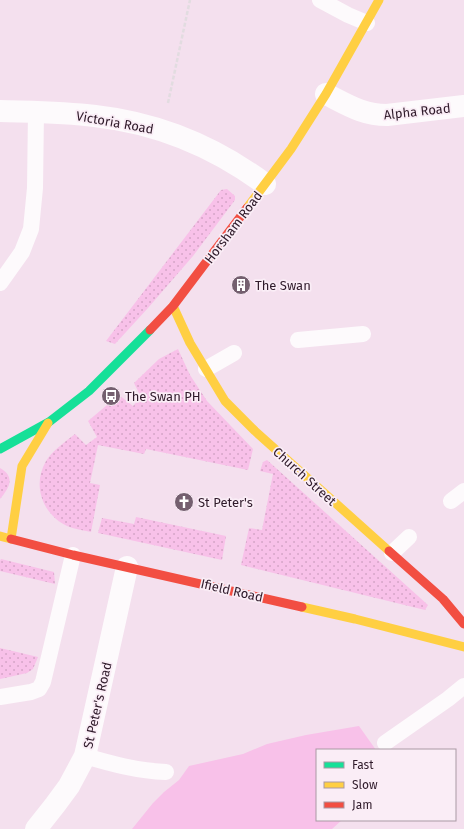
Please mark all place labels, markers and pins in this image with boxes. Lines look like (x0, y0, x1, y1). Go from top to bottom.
building icon: The Swan (230, 274, 252, 296)
place label: The Swan (255, 278, 311, 293)
bus stop icon: The Swan PH (100, 385, 122, 407)
place label: The Swan PH (125, 389, 201, 404)
church icon: St Peter's (173, 491, 195, 513)
place label: St Peter's (198, 495, 253, 510)

